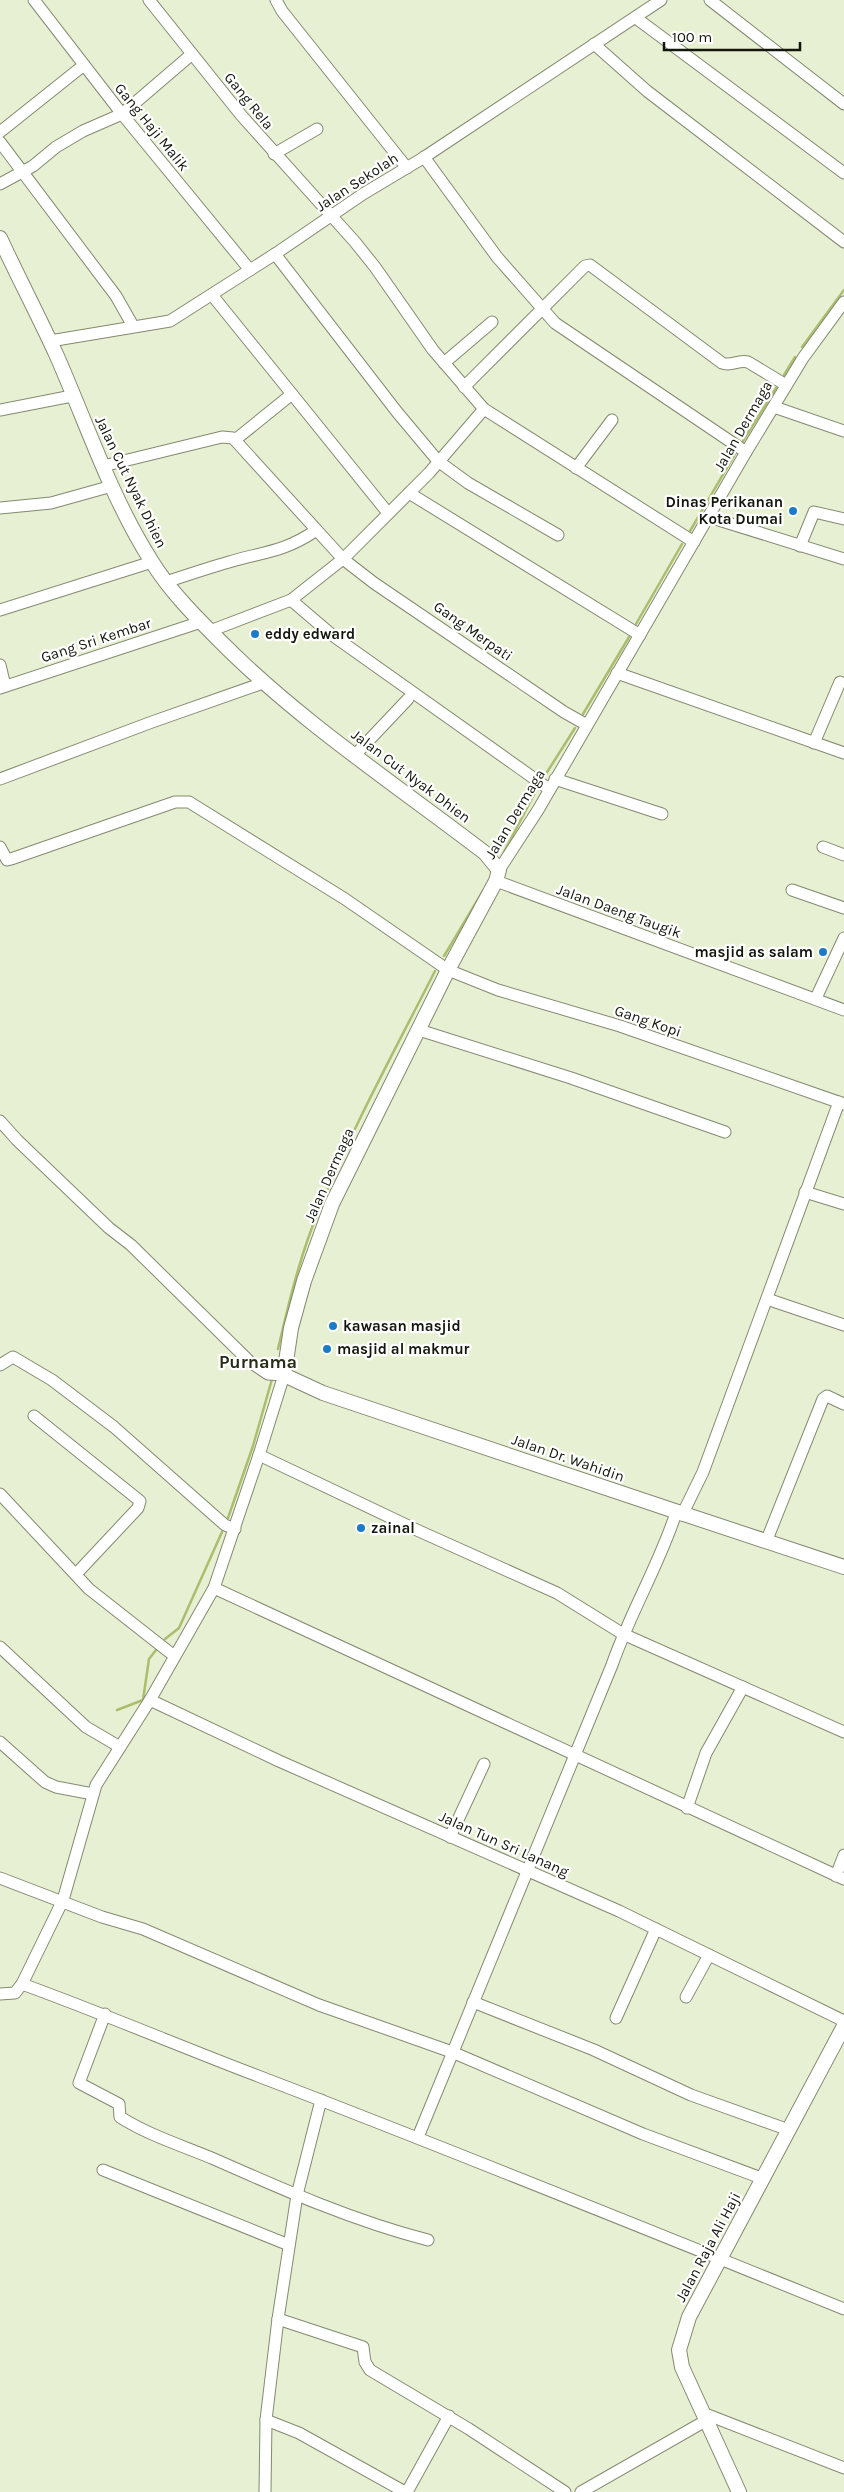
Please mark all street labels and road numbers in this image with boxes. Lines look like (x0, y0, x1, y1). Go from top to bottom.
street label: Gang Rela (220, 69, 278, 133)
street label: Gang Haji Malik (111, 79, 193, 175)
street label: Jalan Sekolah (313, 149, 401, 215)
street label: Jalan Dermaga (710, 378, 776, 474)
street label: Jalan Cut Nyak Dhien (91, 413, 171, 551)
street label: Gang Merpati (430, 597, 516, 665)
street label: Gang Sri Kembar (39, 614, 154, 666)
street label: Jalan Cut Nyak Dhien (348, 725, 474, 827)
street label: Jalan Dermaga (481, 766, 549, 862)
street label: Jalan Daeng Taugik (554, 880, 684, 942)
street label: Gang Kopi (612, 1001, 684, 1041)
street label: Jalan Dermaga (300, 1125, 358, 1225)
street label: Jalan Dr. Wahidin (509, 1430, 627, 1486)
street label: Jalan Tun Sri Lanang (436, 1807, 572, 1881)
street label: Jalan Raja Ali Haji (671, 2189, 745, 2305)

